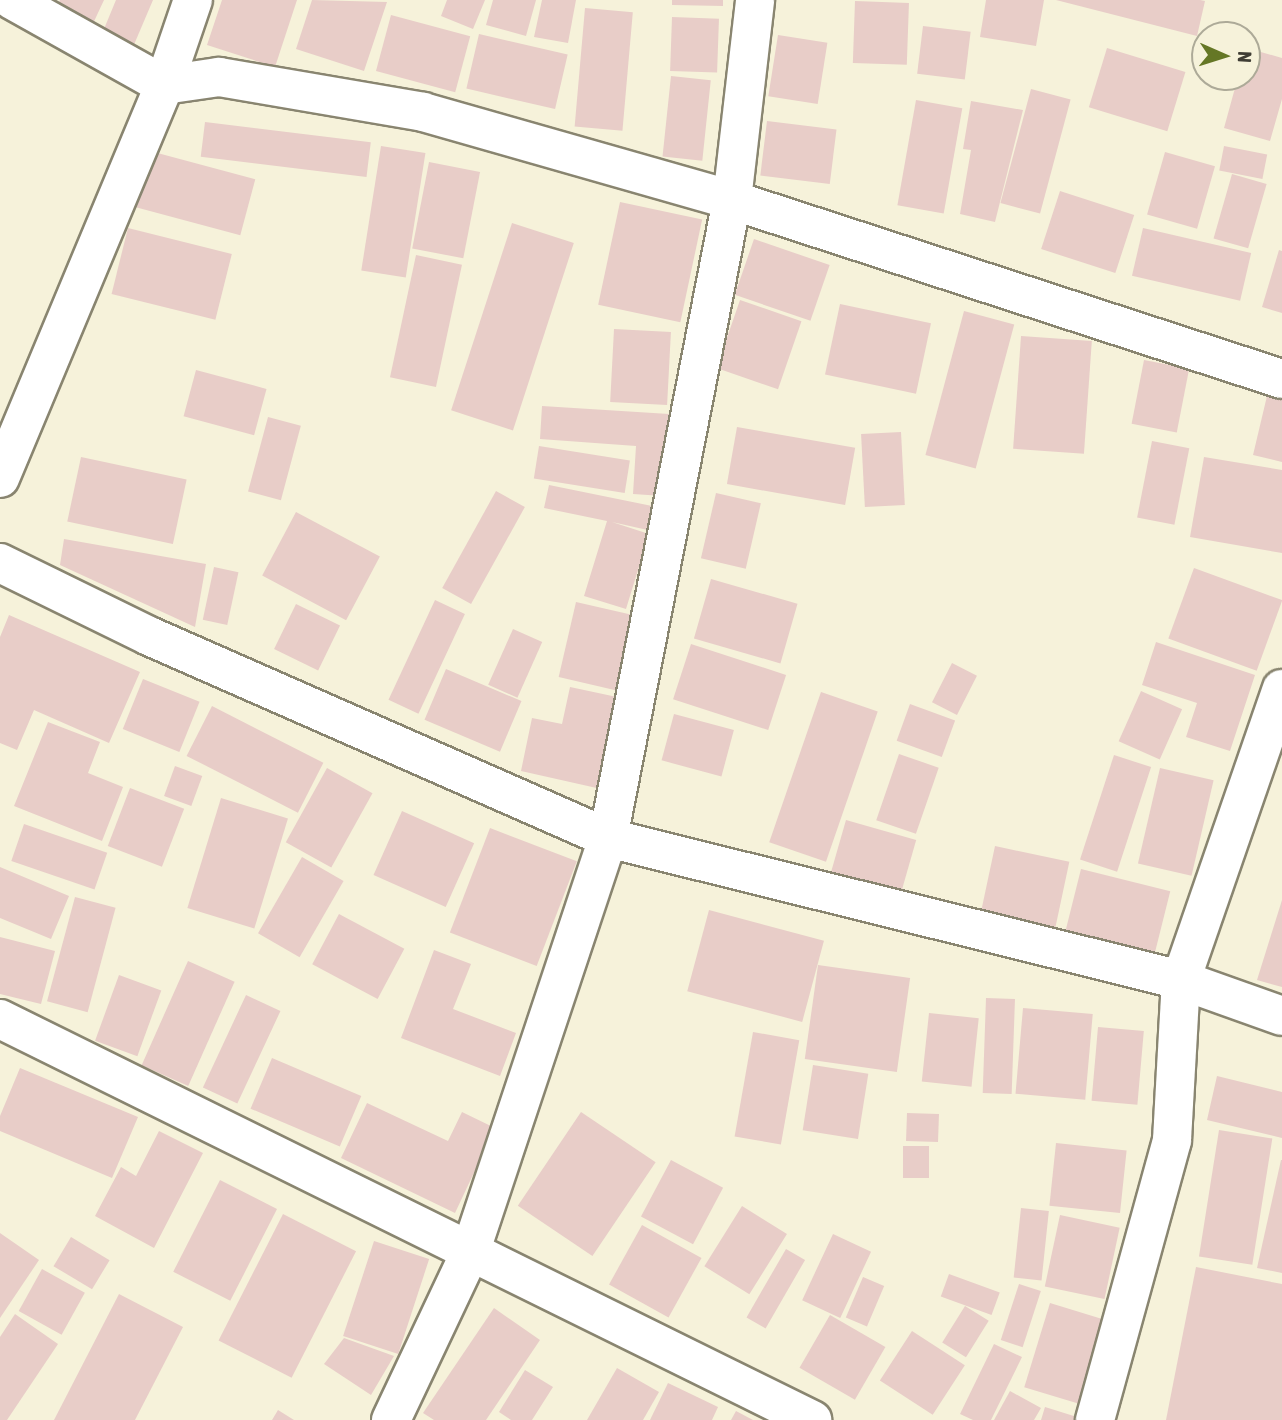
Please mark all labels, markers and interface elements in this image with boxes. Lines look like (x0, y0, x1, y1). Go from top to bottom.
north arrow (1191, 21, 1261, 91)
text: N (1234, 51, 1256, 63)

